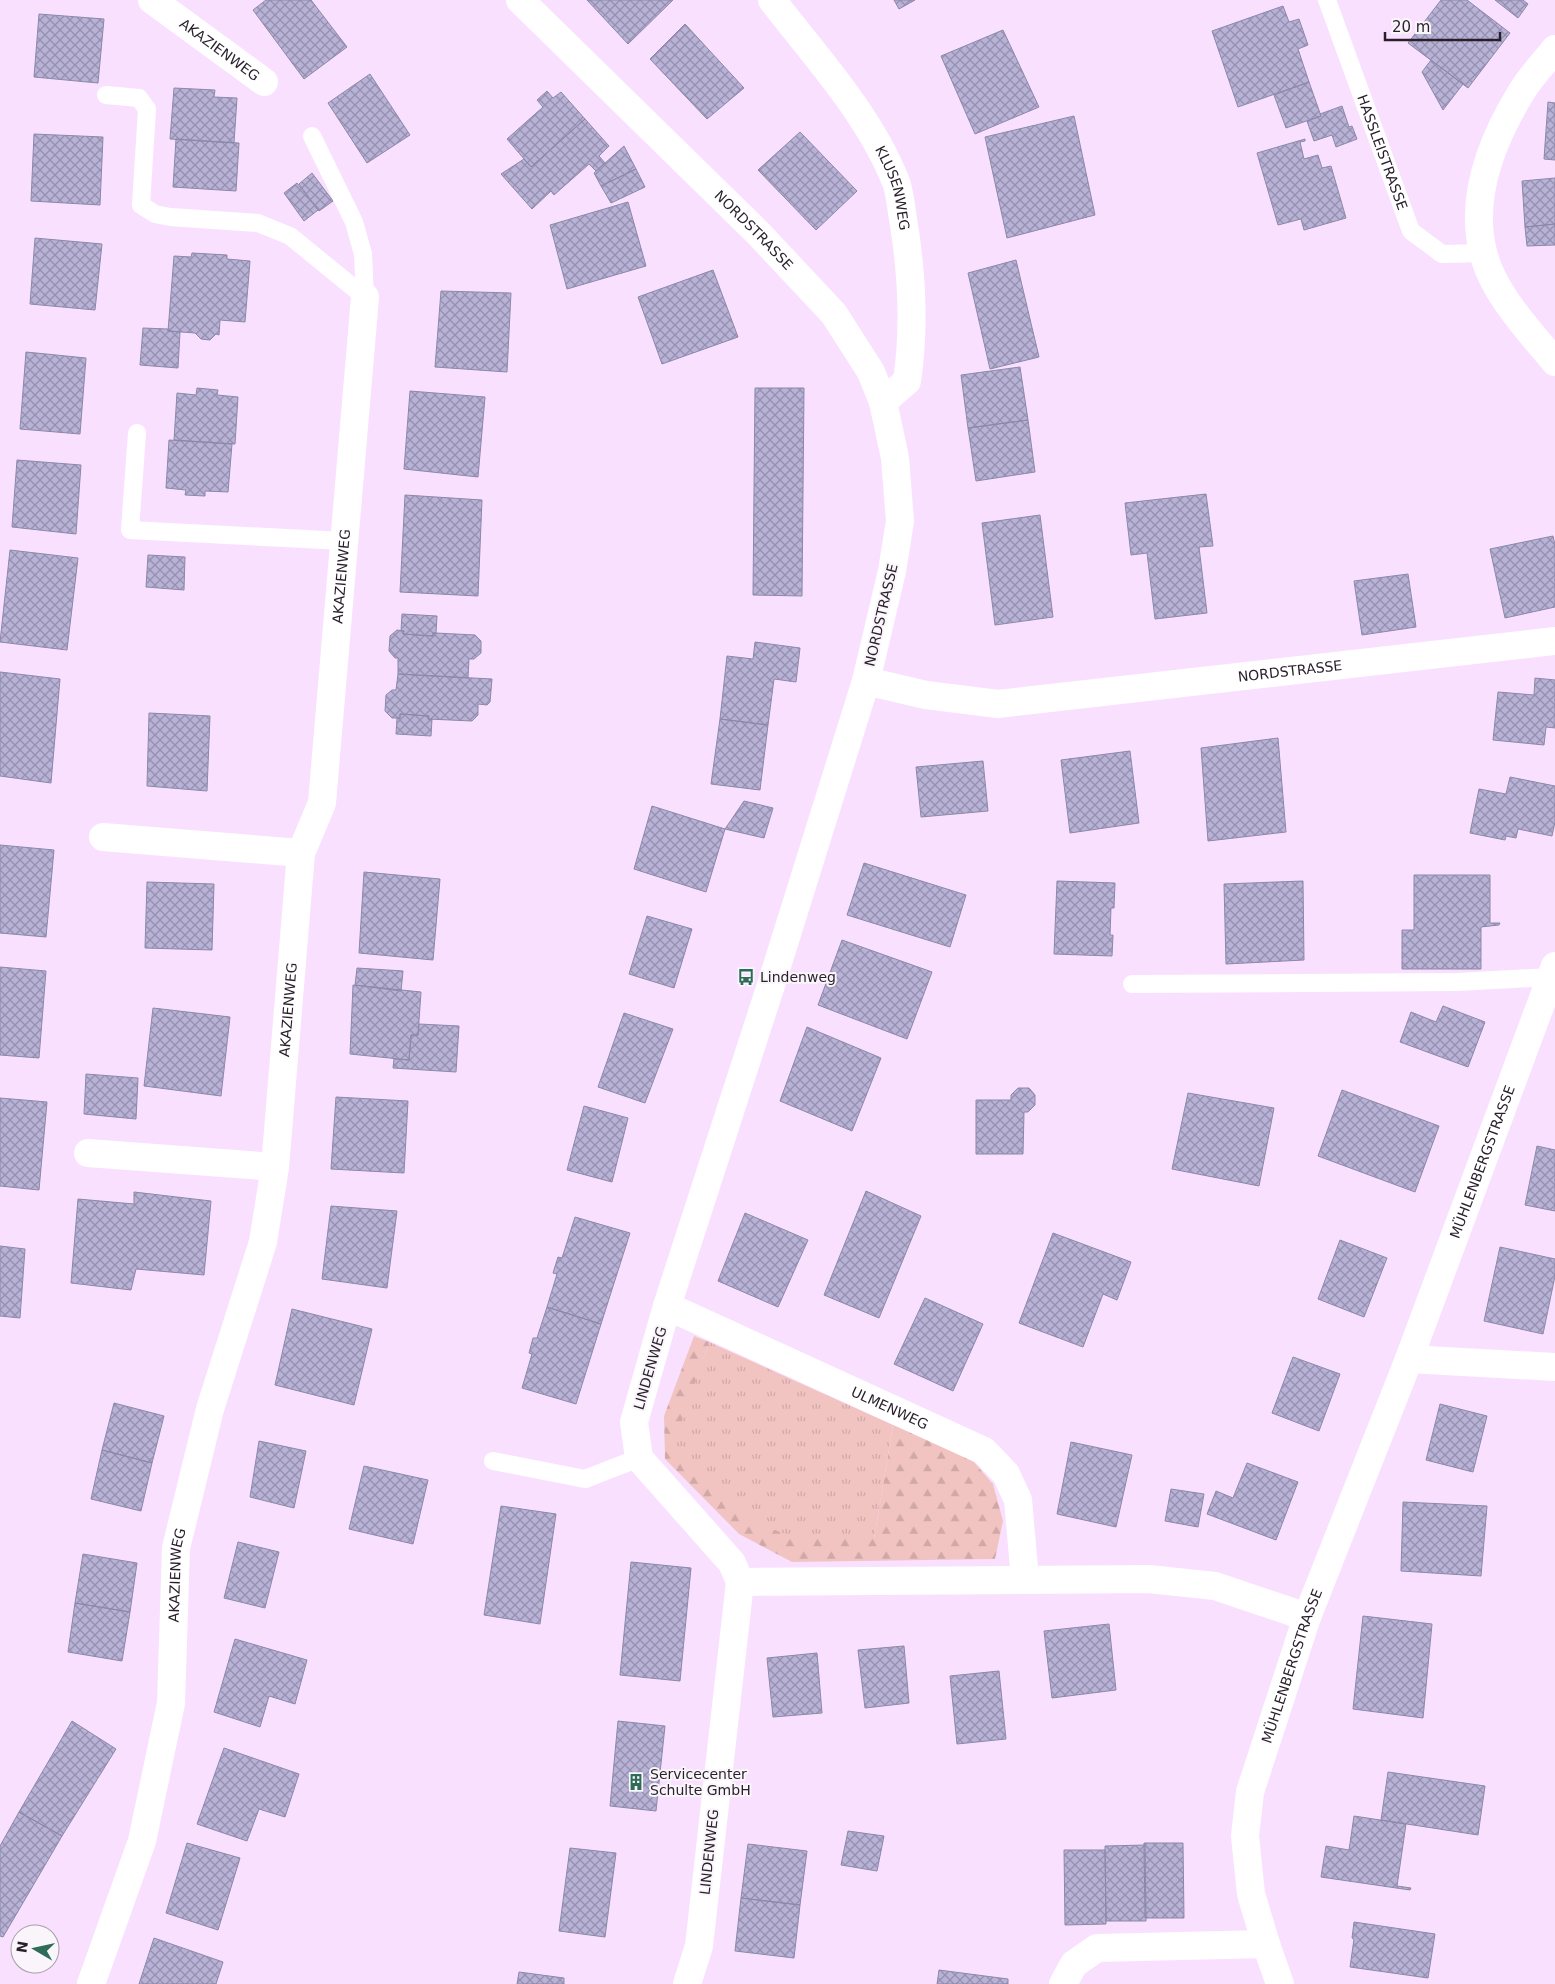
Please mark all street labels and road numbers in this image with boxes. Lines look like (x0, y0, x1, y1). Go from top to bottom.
street label: AKAZIENWEG (177, 15, 263, 84)
street label: HASSLEISTRASSE (1354, 92, 1411, 212)
street label: KLUSENWEG (872, 143, 913, 232)
street label: NORDSTRASSE (711, 187, 796, 273)
street label: AKAZIENWEG (329, 528, 353, 624)
street label: NORDSTRASSE (861, 562, 901, 668)
street label: NORDSTRASSE (1237, 657, 1343, 685)
street label: AKAZIENWEG (276, 962, 300, 1058)
street label: MÜHLENBERGSTRASSE (1447, 1083, 1518, 1241)
street label: LINDENWEG (630, 1324, 670, 1412)
street label: ULMENWEG (849, 1383, 931, 1432)
street label: AKAZIENWEG (166, 1526, 189, 1623)
street label: MÜHLENBERGSTRASSE (1258, 1586, 1325, 1745)
street label: LINDENWEG (697, 1808, 721, 1896)

